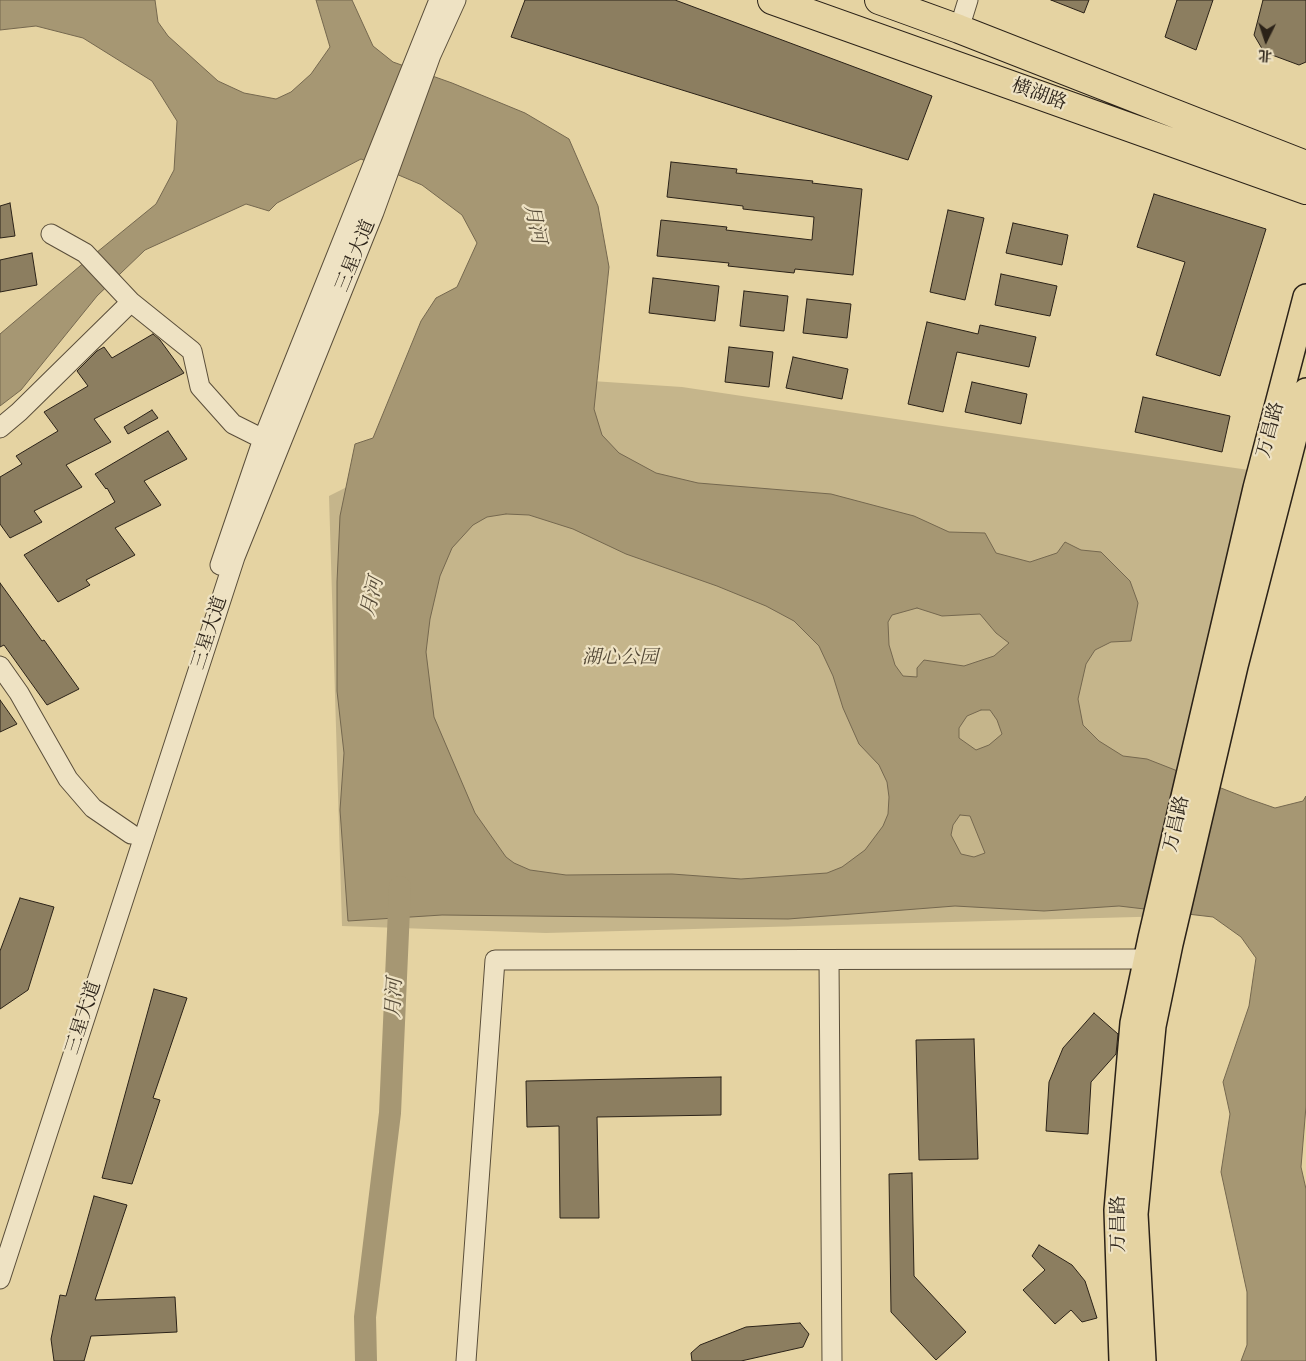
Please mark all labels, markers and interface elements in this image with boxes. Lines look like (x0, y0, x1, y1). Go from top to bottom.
north arrow (1241, 15, 1291, 65)
text: 北 (1257, 46, 1272, 64)
street label: 横湖路 (1008, 75, 1070, 115)
water label: 月河 (518, 202, 550, 246)
street label: 三星大道 (331, 216, 381, 296)
street label: 万昌路 (1253, 400, 1289, 460)
water label: 月河 (357, 575, 389, 619)
street label: 三星大道 (187, 593, 233, 673)
park label: 湖心公园 (582, 647, 658, 669)
street label: 万昌路 (1159, 794, 1195, 854)
water label: 月河 (382, 977, 408, 1019)
street label: 三星大道 (61, 978, 107, 1058)
street label: 万昌路 (1108, 1196, 1130, 1252)

